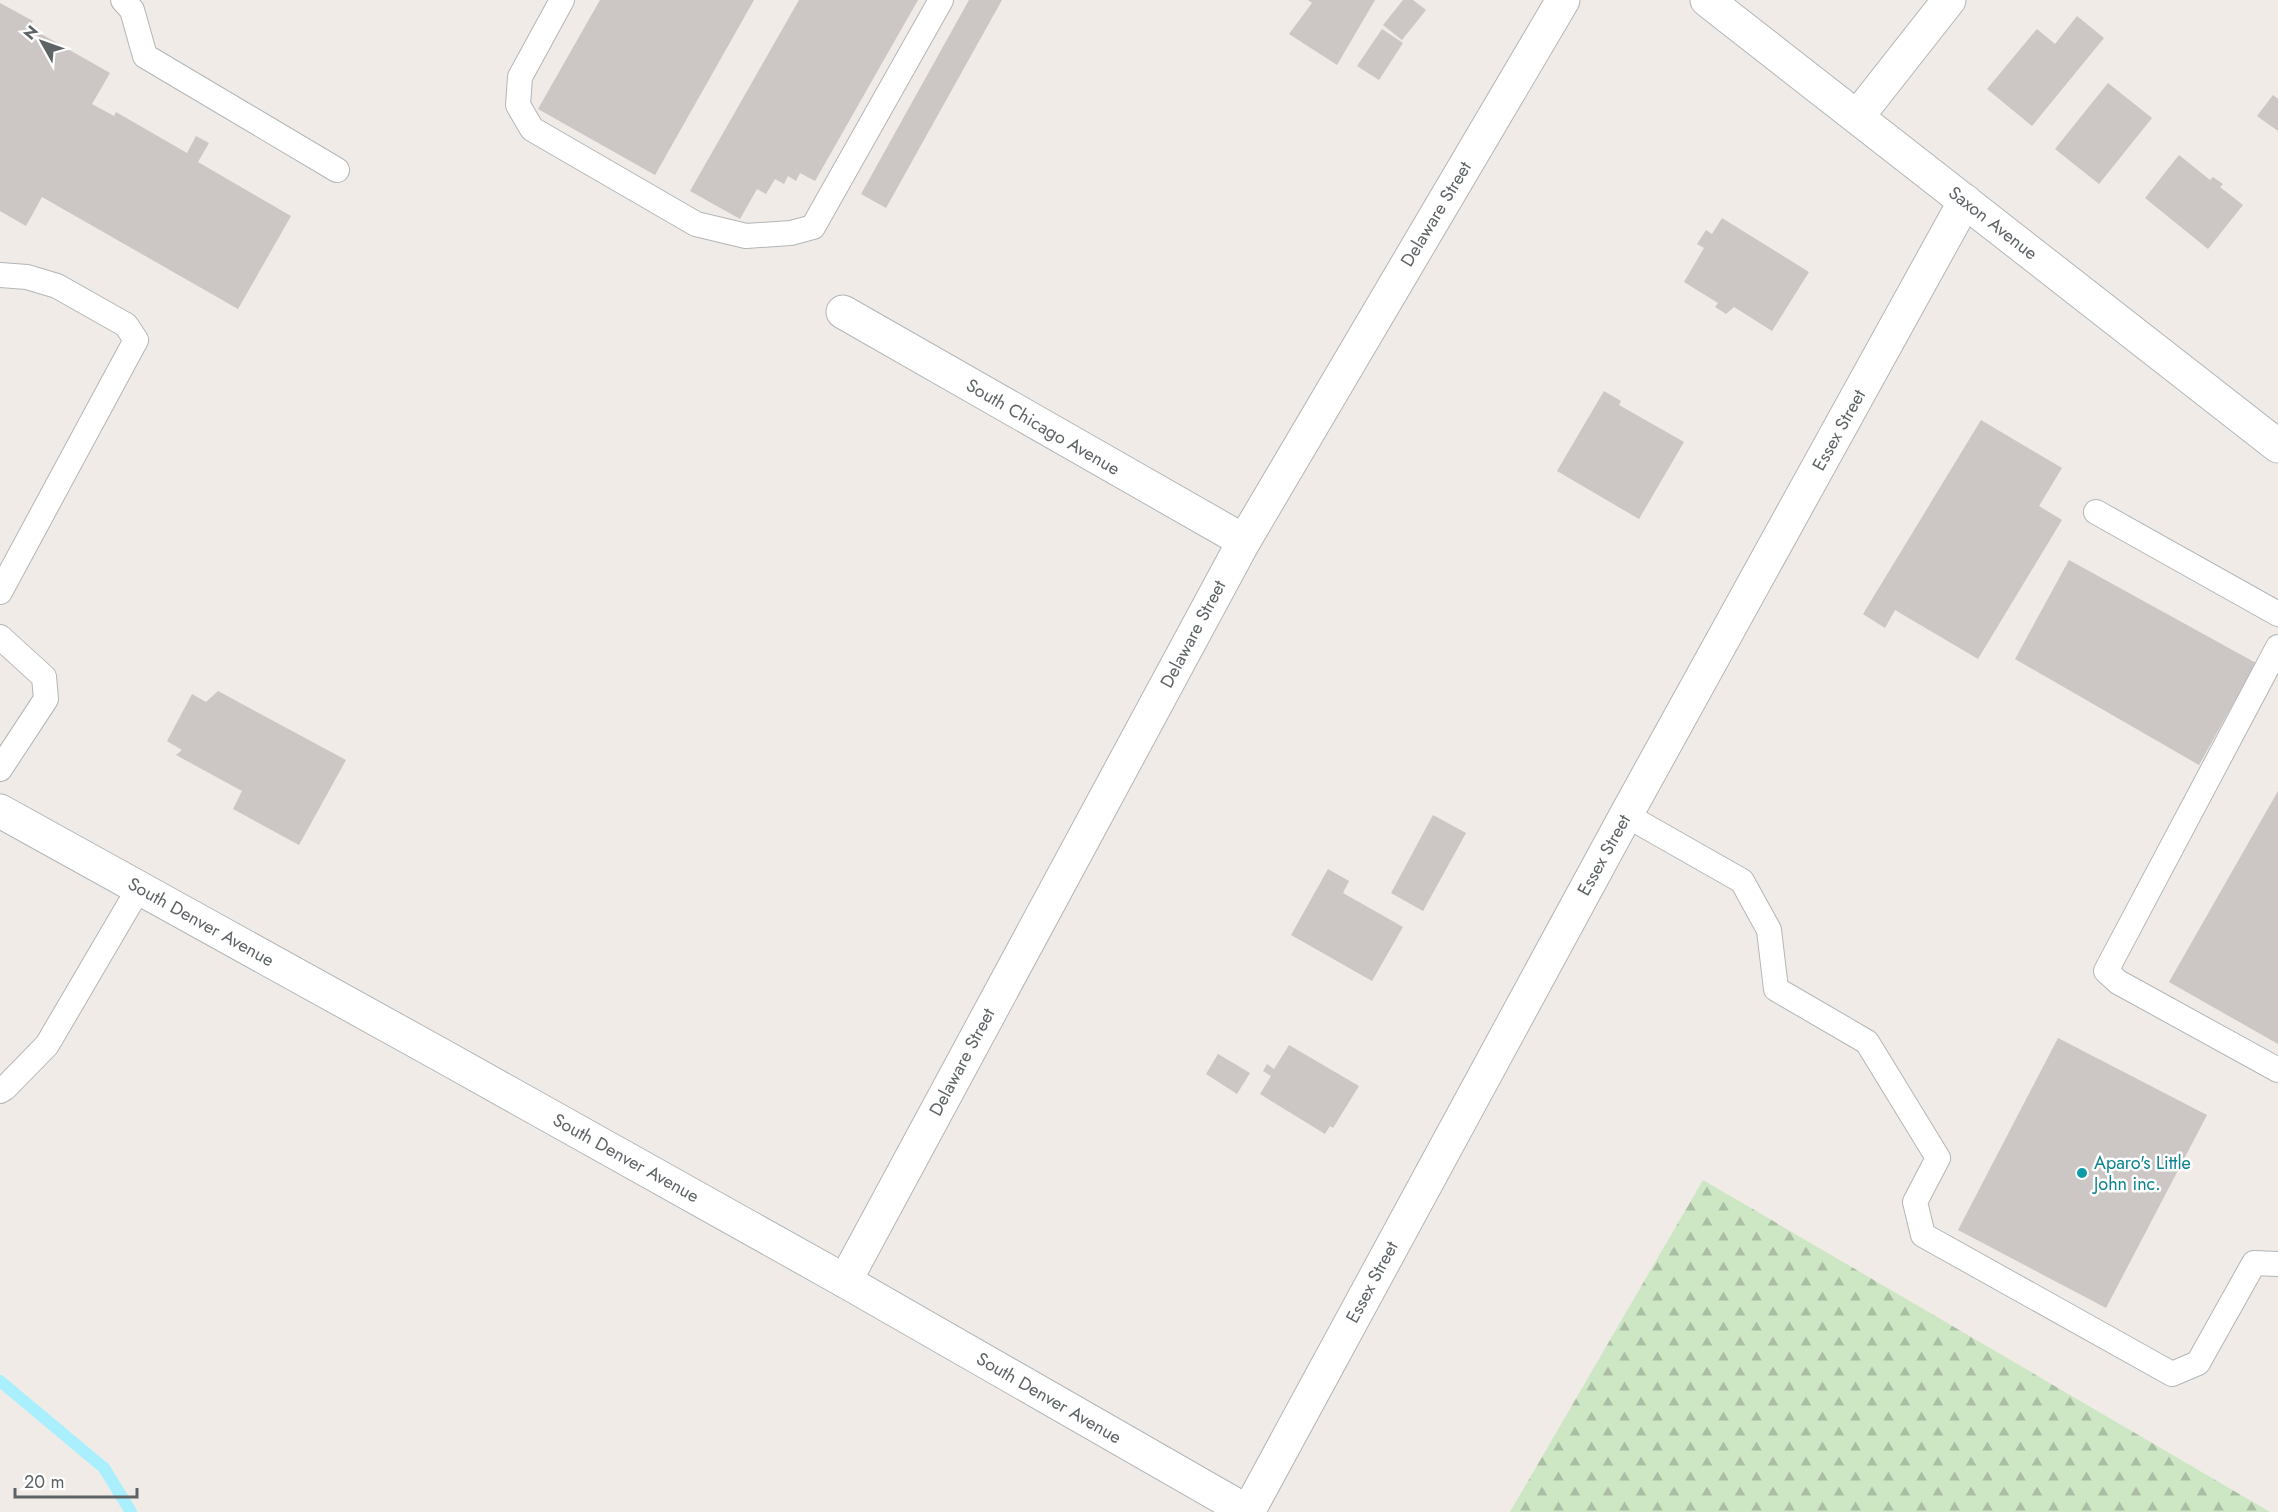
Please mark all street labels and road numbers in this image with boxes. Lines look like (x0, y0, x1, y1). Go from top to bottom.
street label: Delaware Street (1394, 156, 1478, 272)
street label: Saxon Avenue (1943, 180, 2043, 266)
street label: South Chicago Avenue (961, 372, 1125, 482)
street label: Essex Street (1806, 384, 1872, 475)
street label: Delaware Street (1154, 575, 1233, 692)
street label: Essex Street (1571, 809, 1637, 900)
street label: South Denver Avenue (123, 871, 279, 973)
street label: Delaware Street (923, 1003, 1002, 1120)
street label: South Denver Avenue (548, 1107, 704, 1209)
street label: Essex Street (1340, 1236, 1405, 1328)
street label: South Denver Avenue (972, 1346, 1126, 1450)

